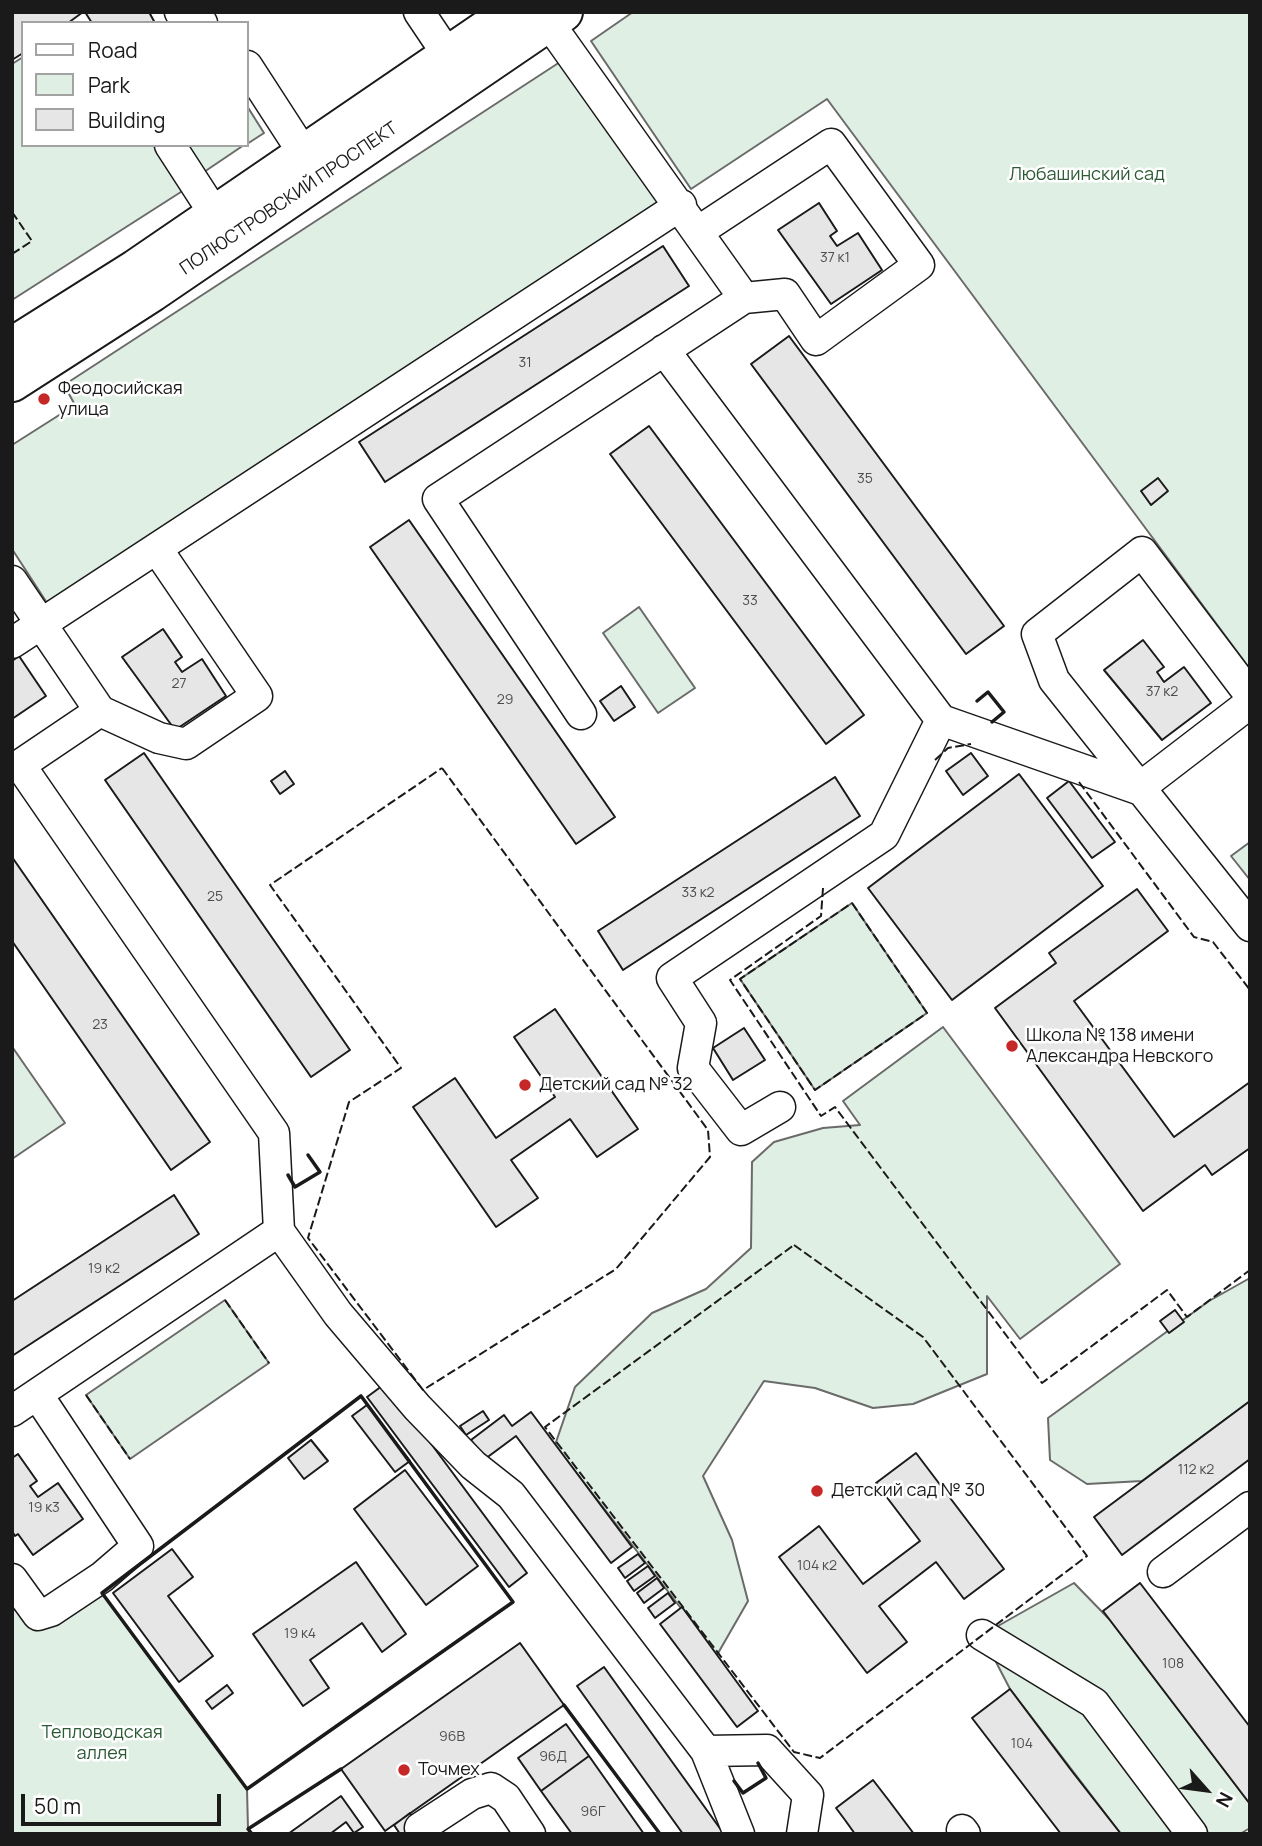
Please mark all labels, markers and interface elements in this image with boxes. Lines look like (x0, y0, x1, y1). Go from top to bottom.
legend (21, 21, 248, 147)
text: Road (88, 36, 138, 64)
text: Park (88, 71, 130, 99)
text: Building (88, 106, 165, 134)
street label: ПОЛЮСТРОВСКИЙ ПРОСПЕКТ (176, 118, 402, 280)
park label: Любашинский сад (1009, 164, 1165, 186)
house number: 37 к1 (820, 250, 850, 266)
house number: 31 (518, 355, 532, 371)
place label: Феодосийская улица (58, 378, 183, 420)
marker: Феодосийская улица (36, 391, 52, 407)
house number: 35 (857, 471, 873, 487)
house number: 33 (742, 593, 758, 609)
house number: 27 (171, 676, 187, 692)
house number: 37 к2 (1146, 684, 1178, 700)
house number: 29 (497, 692, 513, 708)
house number: 33 к2 (681, 885, 715, 901)
house number: 25 (207, 889, 223, 905)
house number: 23 (92, 1017, 108, 1033)
place label: Школа № 138 имени Александра Невского (1026, 1025, 1213, 1068)
marker: Школа № 138 имени Александра Невского (1004, 1038, 1020, 1054)
place label: Детский сад № 32 (539, 1074, 693, 1096)
marker: Детский сад № 32 (517, 1077, 533, 1093)
house number: 19 к2 (88, 1261, 120, 1277)
house number: 112 к2 (1178, 1462, 1214, 1478)
place label: Детский сад № 30 (831, 1480, 985, 1502)
marker: Детский сад № 30 (809, 1483, 825, 1499)
house number: 19 к3 (28, 1500, 60, 1516)
house number: 104 к2 (797, 1558, 837, 1574)
house number: 19 к4 (284, 1626, 316, 1642)
house number: 108 (1162, 1656, 1184, 1672)
park label: Тепловодская аллея (41, 1722, 163, 1764)
house number: 96В (439, 1729, 465, 1745)
house number: 104 (1011, 1736, 1033, 1752)
house number: 96Д (539, 1749, 567, 1765)
north arrow (1171, 1755, 1241, 1825)
place label: Точмех (418, 1759, 480, 1781)
marker: Точмех (396, 1762, 412, 1778)
scale bar (24, 1780, 224, 1824)
text: N (1210, 1788, 1239, 1812)
text: 50 m (34, 1792, 81, 1820)
house number: 96Г (581, 1804, 605, 1820)

